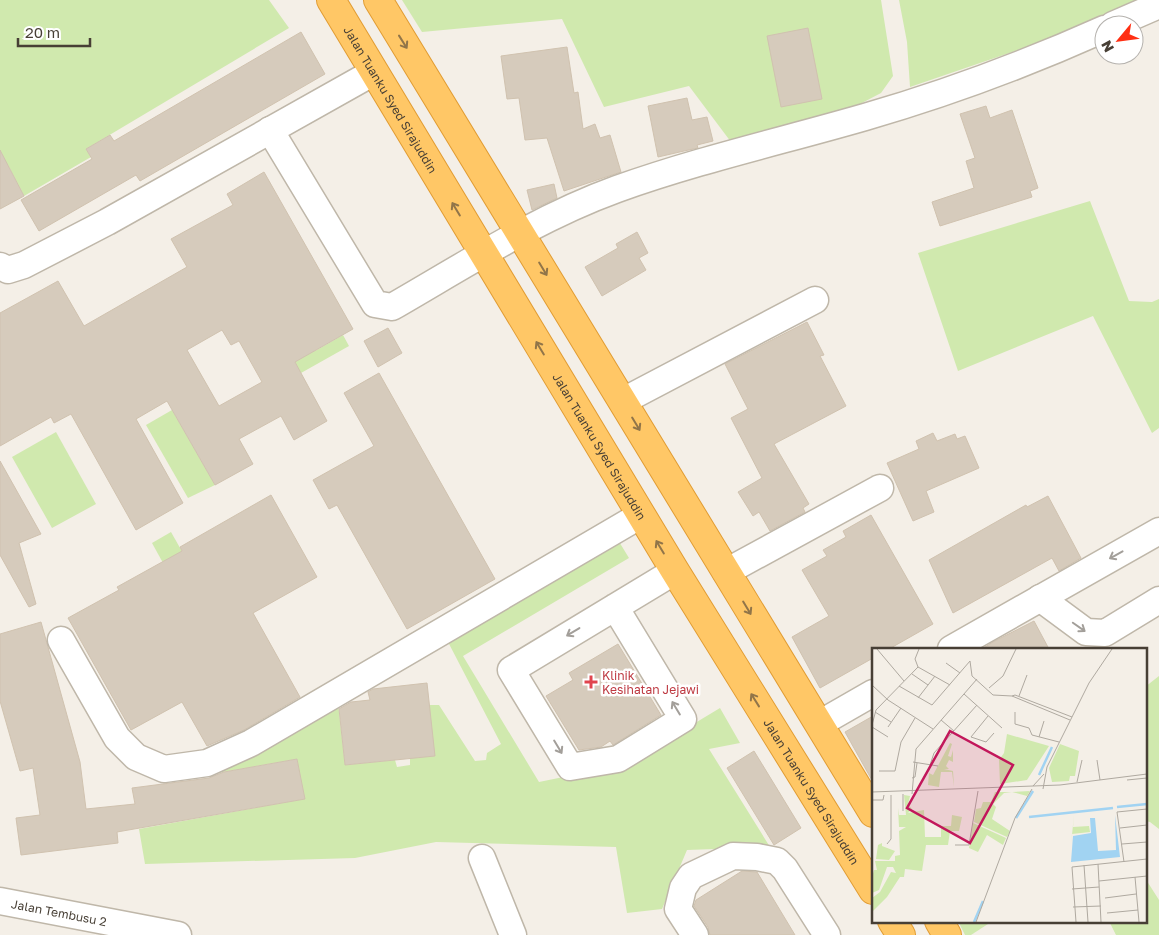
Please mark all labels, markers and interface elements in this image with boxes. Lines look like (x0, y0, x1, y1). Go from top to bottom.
scale bar (18, 15, 90, 47)
north arrow (1094, 15, 1144, 65)
text: 20 m (25, 23, 60, 41)
street label: Jalan Tuanku Syed Sirajuddin (341, 23, 441, 176)
one-way arrow (399, 34, 409, 48)
text: N (1097, 38, 1117, 55)
one-way arrow (451, 202, 461, 216)
one-way arrow (539, 262, 549, 276)
one-way arrow (535, 341, 545, 355)
street label: Jalan Tuanku Syed Sirajuddin (550, 370, 650, 522)
one-way arrow (632, 416, 642, 430)
one-way arrow (655, 540, 665, 554)
one-way arrow (1110, 551, 1124, 561)
one-way arrow (743, 600, 753, 614)
one-way arrow (1072, 622, 1086, 632)
one-way arrow (567, 628, 581, 638)
inset map (872, 648, 1146, 922)
place label: Klinik Kesihatan Jejawi (602, 668, 699, 697)
marker: Klinik Kesihatan Jejawi (584, 675, 598, 689)
one-way arrow (749, 693, 760, 707)
one-way arrow (671, 701, 681, 715)
street label: Jalan Tuanku Syed Sirajuddin (761, 716, 863, 867)
one-way arrow (553, 740, 563, 754)
street label: Jalan Tembusu 2 (10, 896, 108, 929)

